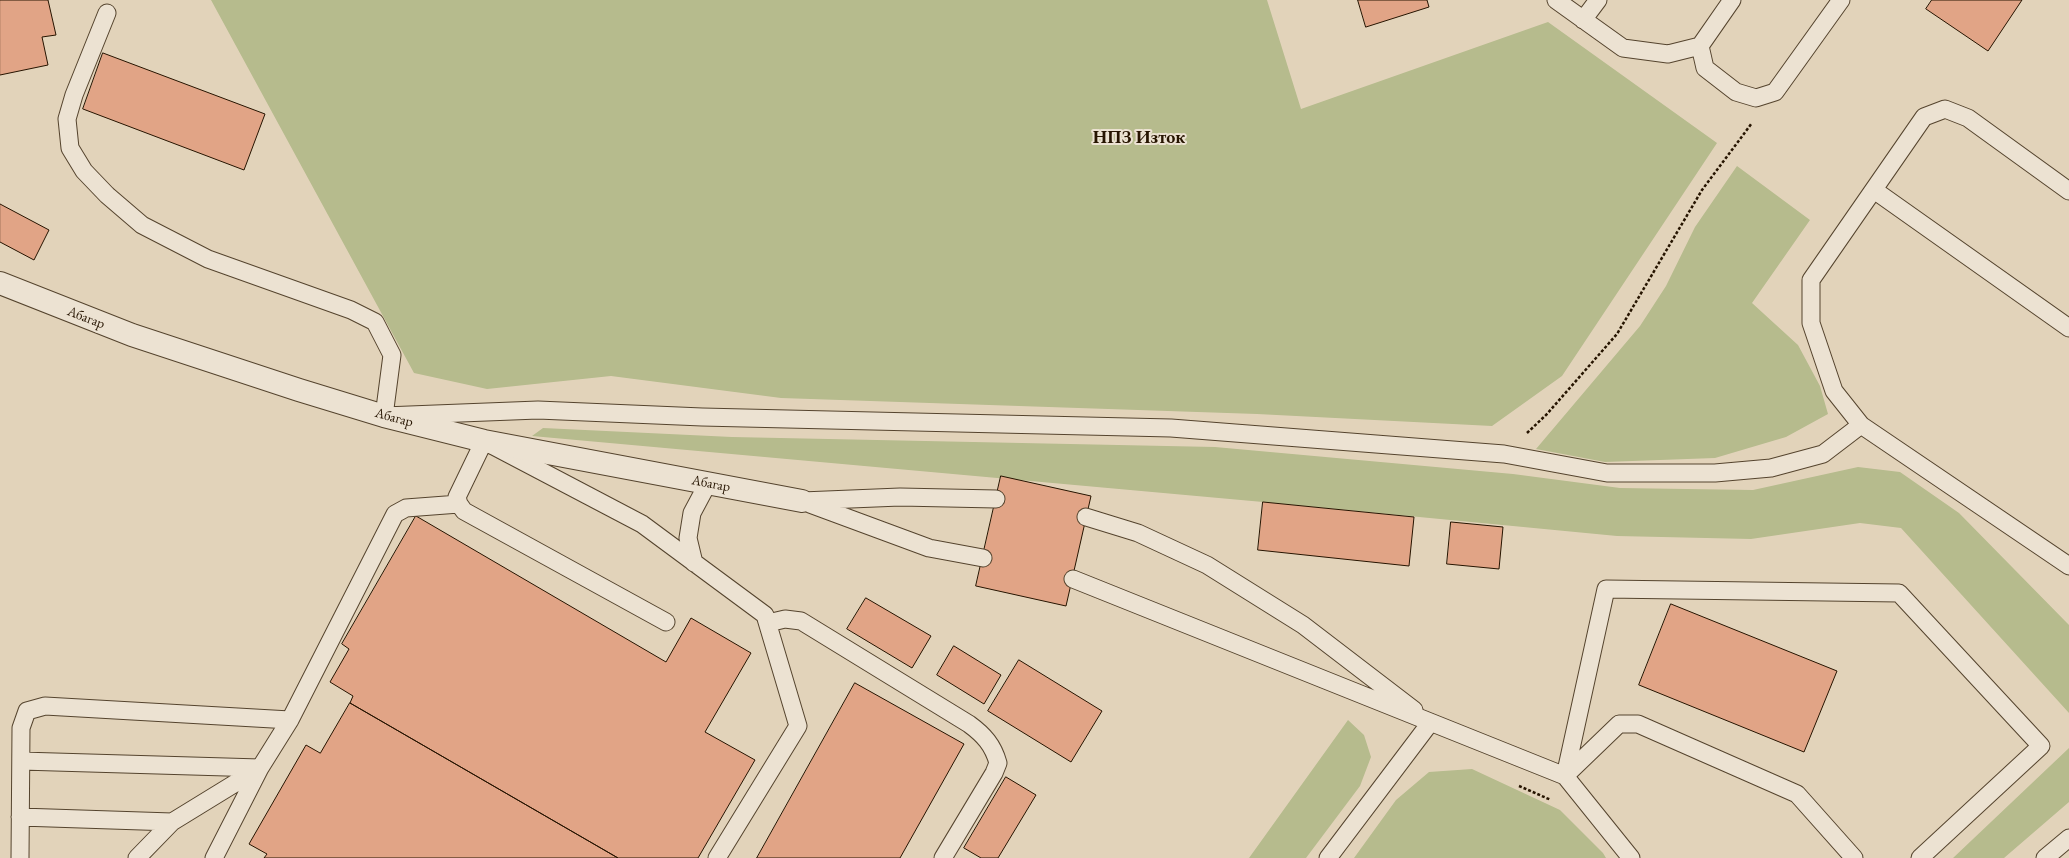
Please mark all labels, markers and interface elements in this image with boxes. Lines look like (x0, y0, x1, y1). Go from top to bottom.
district label: НПЗ Изток (1093, 127, 1185, 149)
street label: Абагар (65, 303, 107, 333)
street label: Абагар (373, 405, 415, 431)
street label: Абагар (690, 472, 732, 496)

